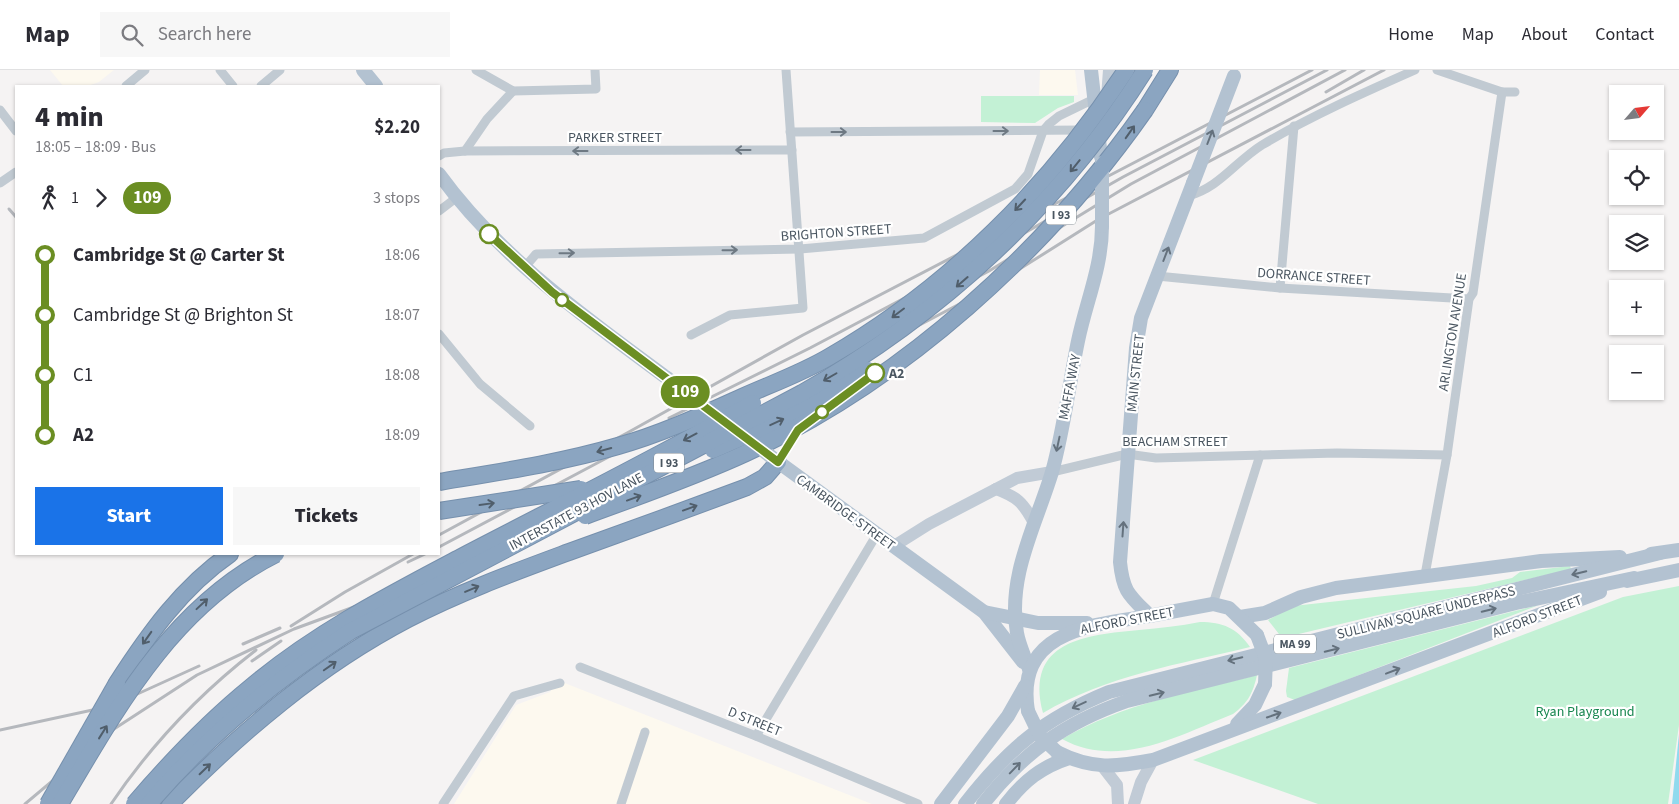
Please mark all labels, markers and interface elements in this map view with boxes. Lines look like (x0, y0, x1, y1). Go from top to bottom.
search box (100, 12, 450, 57)
text: Map (25, 17, 70, 52)
icon: search (118, 21, 146, 49)
text: Search here (158, 21, 251, 48)
text: Home (1388, 22, 1434, 47)
text: Map (1462, 22, 1494, 47)
text: About (1522, 22, 1567, 47)
text: Contact (1595, 22, 1654, 47)
north arrow (1609, 85, 1664, 140)
map controls (1609, 85, 1664, 400)
text: 4 min (35, 97, 104, 137)
text: $2.20 (374, 114, 420, 141)
one-way arrow (1125, 125, 1135, 139)
one-way arrow (993, 126, 1009, 136)
one-way arrow (830, 127, 847, 137)
street label: PARKER STREET (568, 128, 662, 148)
one-way arrow (1206, 130, 1215, 146)
text: 18:05 – 18:09 · Bus (35, 136, 156, 158)
one-way arrow (735, 145, 752, 155)
one-way arrow (573, 146, 589, 156)
button: locate (1609, 150, 1664, 205)
one-way arrow (1069, 159, 1080, 172)
icon: walk (35, 184, 63, 212)
icon: forward (87, 184, 115, 212)
text: 109 (133, 185, 161, 210)
text: 1 (71, 187, 79, 209)
text: 3 stops (373, 187, 420, 209)
one-way arrow (1014, 199, 1026, 211)
road number: I 93 (1046, 206, 1076, 224)
button: layers (1609, 215, 1664, 270)
street label: BRIGHTON STREET (780, 219, 893, 247)
unlabelled marker (479, 224, 499, 244)
text: Cambridge St @ Carter St (73, 242, 285, 269)
text: 18:06 (384, 244, 420, 266)
one-way arrow (721, 245, 737, 255)
one-way arrow (1162, 247, 1171, 262)
one-way arrow (559, 249, 575, 258)
street label: DORRANCE STREET (1257, 263, 1372, 291)
street label: ARLINGTON AVENUE (1434, 272, 1472, 393)
one-way arrow (955, 276, 968, 288)
button: + (1609, 280, 1664, 335)
unlabelled marker (555, 293, 569, 307)
text: Cambridge St @ Brighton St (73, 302, 293, 329)
text: 18:07 (384, 304, 420, 326)
one-way arrow (892, 307, 905, 318)
street label: MAIN STREET (1122, 333, 1150, 413)
button: − (1609, 345, 1664, 400)
street label: MAFFA WAY (1054, 352, 1086, 422)
text: C1 (73, 362, 93, 389)
marker: A2 (865, 363, 885, 383)
text: 18:08 (384, 364, 420, 386)
place label: A2 (888, 364, 904, 384)
one-way arrow (823, 373, 838, 382)
line badge: 109 (656, 376, 714, 408)
text: 109 (671, 379, 699, 404)
unlabelled marker (815, 405, 829, 419)
one-way arrow (769, 417, 784, 427)
text: A2 (73, 422, 94, 449)
text: 18:09 (384, 424, 420, 446)
street label: BEACHAM STREET (1122, 432, 1228, 452)
one-way arrow (683, 433, 698, 442)
one-way arrow (1053, 435, 1062, 451)
one-way arrow (597, 446, 613, 455)
road number: I 93 (654, 453, 684, 472)
street label: INTERSTATE 93 HOV LANE (506, 468, 647, 556)
street label: CAMBRIDGE STREET (792, 470, 899, 556)
button: Start (35, 487, 223, 545)
button: Tickets (233, 487, 420, 545)
one-way arrow (626, 493, 641, 502)
one-way arrow (479, 499, 495, 509)
one-way arrow (682, 503, 698, 512)
one-way arrow (1118, 521, 1127, 537)
one-way arrow (1572, 569, 1588, 578)
street label: SULLIVAN SQUARE UNDERPASS (1335, 581, 1518, 645)
one-way arrow (464, 584, 479, 593)
street label: ALFORD STREET (1490, 590, 1586, 643)
one-way arrow (195, 598, 208, 610)
street label: ALFORD STREET (1079, 602, 1176, 640)
one-way arrow (1481, 605, 1497, 614)
one-way arrow (142, 631, 152, 645)
road number: MA 99 (1274, 634, 1316, 654)
one-way arrow (1323, 644, 1339, 654)
one-way arrow (1227, 655, 1243, 664)
one-way arrow (323, 661, 337, 671)
one-way arrow (1385, 666, 1401, 675)
one-way arrow (1149, 688, 1165, 698)
one-way arrow (1072, 700, 1087, 710)
street label: D STREET (725, 702, 785, 742)
park label: Ryan Playground (1535, 702, 1635, 722)
one-way arrow (1266, 710, 1282, 719)
one-way arrow (98, 725, 108, 739)
one-way arrow (1009, 761, 1021, 774)
one-way arrow (198, 764, 210, 776)

